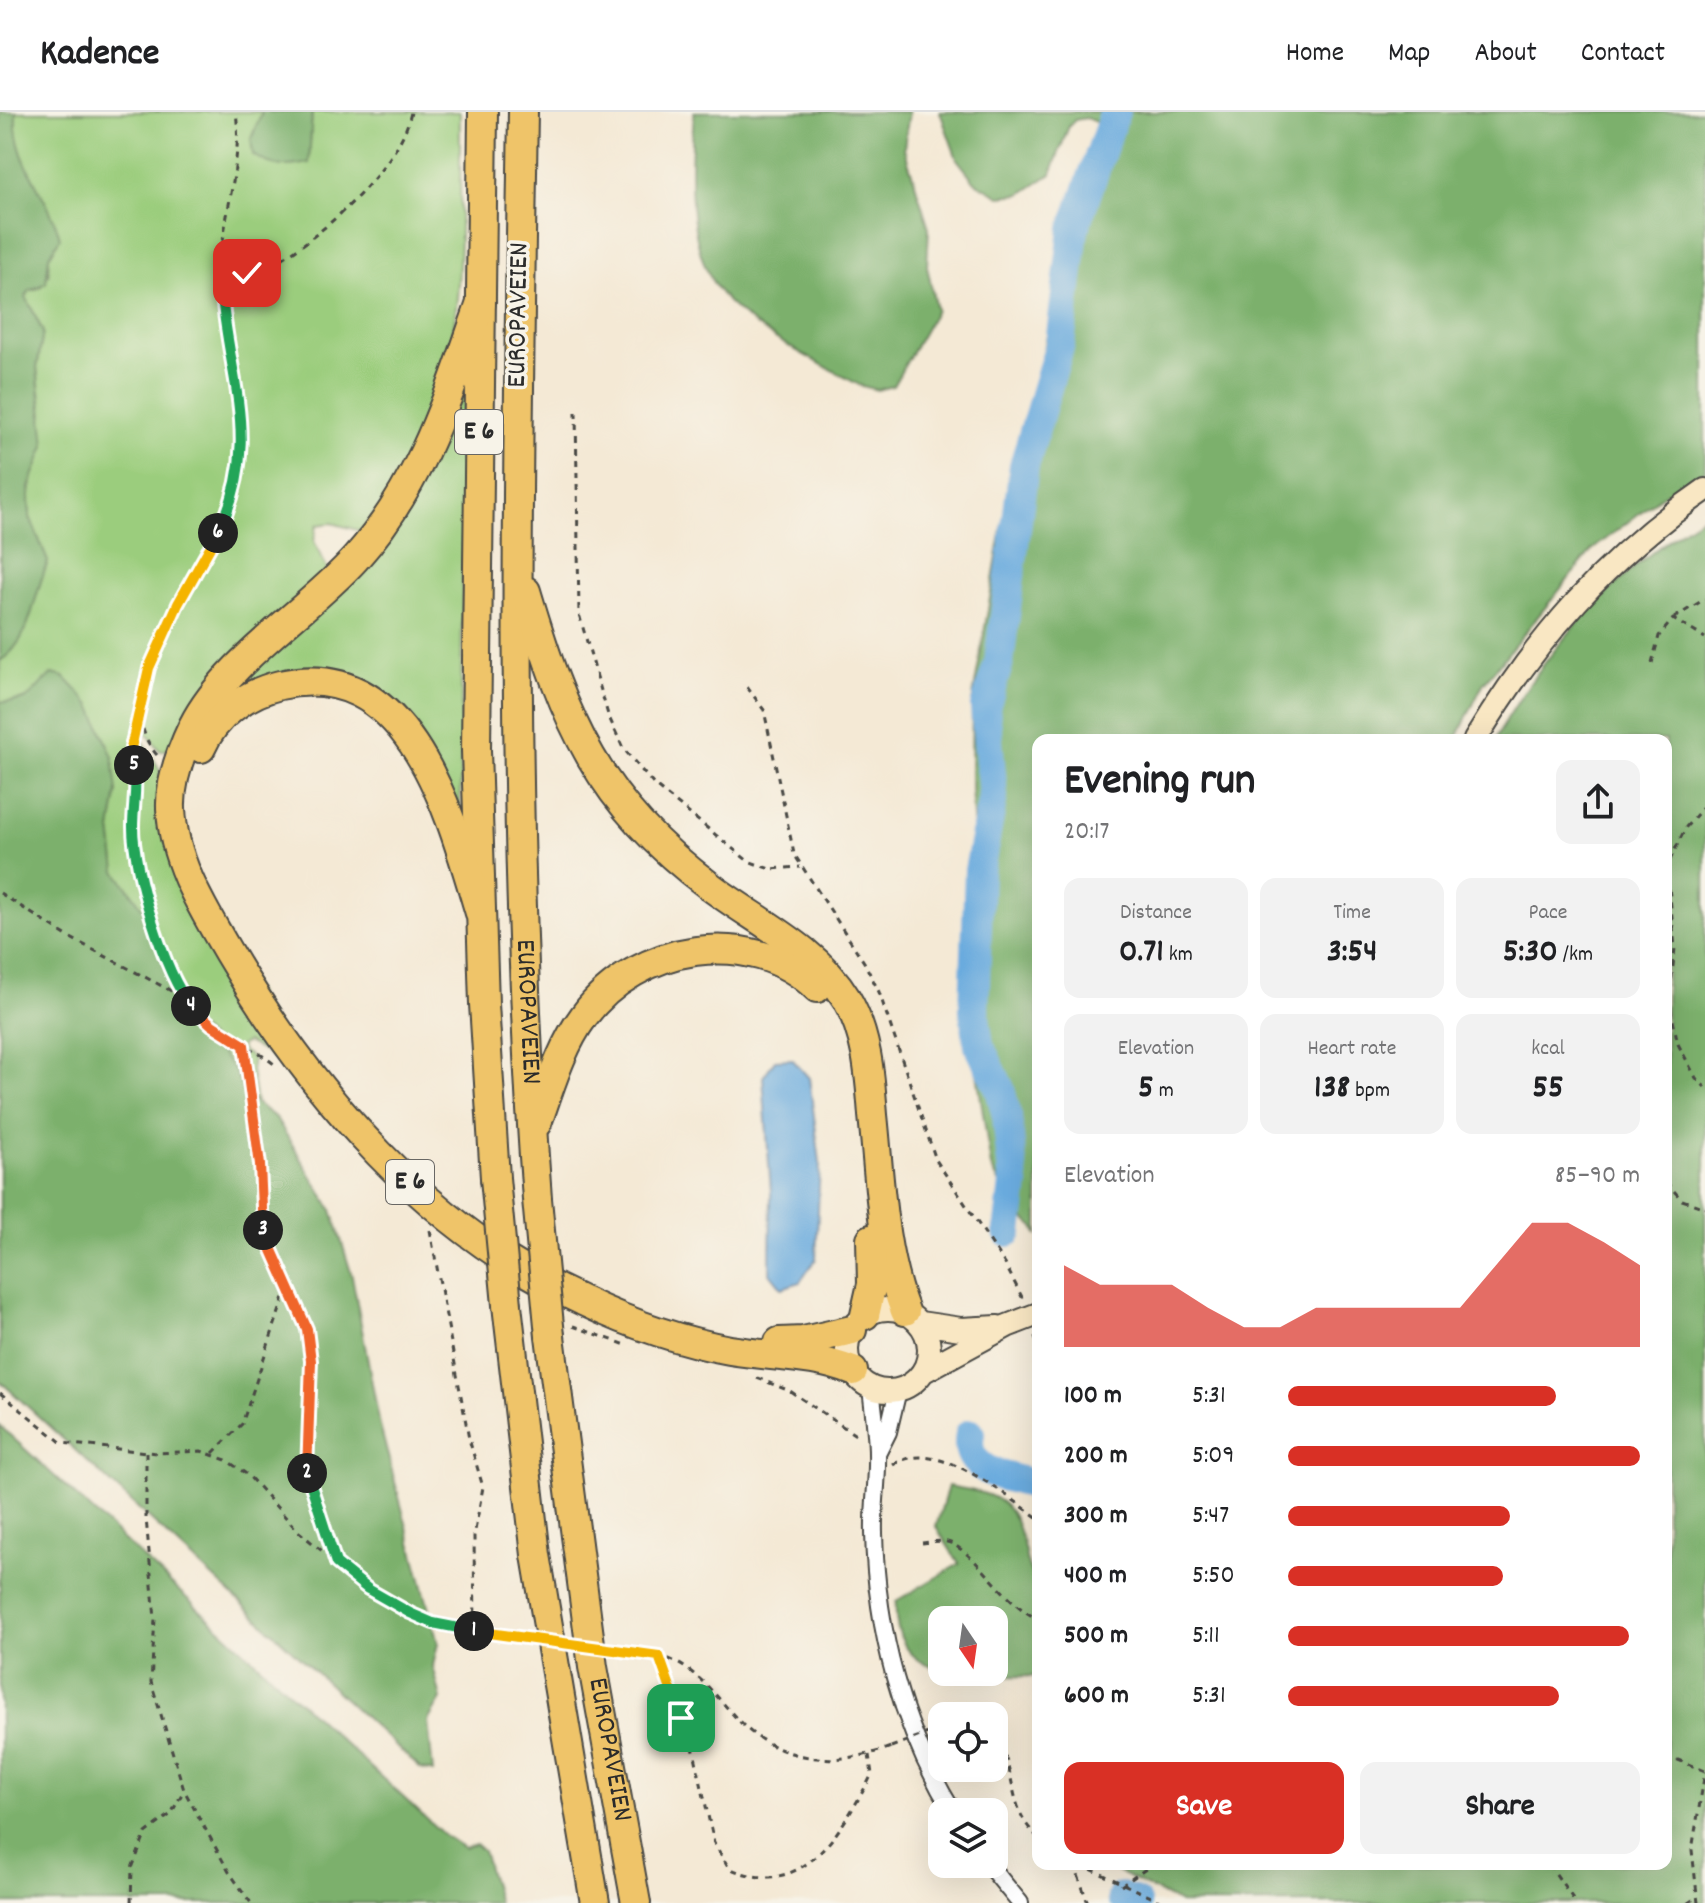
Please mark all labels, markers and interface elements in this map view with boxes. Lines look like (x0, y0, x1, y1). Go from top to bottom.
text: Kadence (40, 28, 159, 83)
text: Home (1286, 35, 1344, 75)
text: Map (1388, 35, 1430, 75)
text: About (1474, 35, 1537, 75)
text: Contact (1581, 35, 1665, 75)
pin (213, 239, 281, 307)
street label: EUROPAVEIEN (499, 242, 541, 388)
icon: check (225, 251, 269, 295)
road number: E 6 (455, 410, 503, 454)
pin: 6 (198, 513, 238, 553)
text: 6 (213, 517, 223, 548)
pin: 5 (114, 745, 154, 785)
text: 5 (129, 749, 139, 780)
text: Evening run (1064, 752, 1255, 815)
button: share (1556, 760, 1640, 844)
text: 20:17 (1064, 814, 1110, 851)
text: Distance (1120, 898, 1192, 929)
text: Time (1333, 898, 1371, 929)
text: Pace (1529, 898, 1567, 929)
text: 0.71 (1119, 929, 1164, 978)
text: 3:54 (1327, 929, 1377, 978)
text: 5:30 (1503, 929, 1558, 978)
street label: EUROPAVEIEN (503, 938, 550, 1086)
text: km (1164, 940, 1193, 971)
text: /km (1558, 940, 1593, 971)
pin: 4 (171, 986, 211, 1026)
text: 4 (186, 990, 196, 1021)
text: Elevation (1118, 1034, 1194, 1065)
text: Heart rate (1308, 1034, 1396, 1065)
text: kcal (1531, 1034, 1565, 1065)
text: 5 (1138, 1065, 1154, 1114)
text: 138 (1314, 1065, 1350, 1114)
text: 55 (1532, 1065, 1564, 1114)
text: m (1154, 1076, 1174, 1107)
text: bpm (1350, 1076, 1390, 1107)
text: Elevation (1064, 1158, 1154, 1195)
text: 85–90 m (1555, 1158, 1640, 1195)
road number: E 6 (386, 1160, 434, 1204)
pin: 3 (243, 1210, 283, 1250)
text: 3 (258, 1214, 268, 1245)
text: 100 m (1064, 1378, 1122, 1415)
text: 5:31 (1192, 1378, 1226, 1415)
text: 200 m (1064, 1438, 1128, 1475)
text: 5:09 (1192, 1438, 1234, 1475)
pin: 2 (287, 1453, 327, 1493)
text: 2 (302, 1457, 312, 1488)
text: 300 m (1064, 1498, 1128, 1535)
text: 5:47 (1192, 1498, 1229, 1535)
text: 400 m (1064, 1558, 1127, 1595)
text: 5:50 (1192, 1558, 1235, 1595)
north arrow (928, 1606, 1008, 1686)
map controls (928, 1606, 1008, 1878)
pin: 1 (454, 1611, 494, 1651)
text: 1 (472, 1615, 476, 1646)
text: 500 m (1064, 1618, 1128, 1655)
text: 5:11 (1192, 1618, 1220, 1655)
street label: EUROPAVEIEN (575, 1675, 641, 1825)
text: 600 m (1064, 1678, 1129, 1715)
text: 5:31 (1192, 1678, 1226, 1715)
pin (647, 1684, 715, 1752)
icon: arrive (659, 1696, 703, 1740)
button: locate (928, 1702, 1008, 1782)
button: Save (1064, 1762, 1344, 1854)
button: Share (1360, 1762, 1640, 1854)
button: layers (928, 1798, 1008, 1878)

